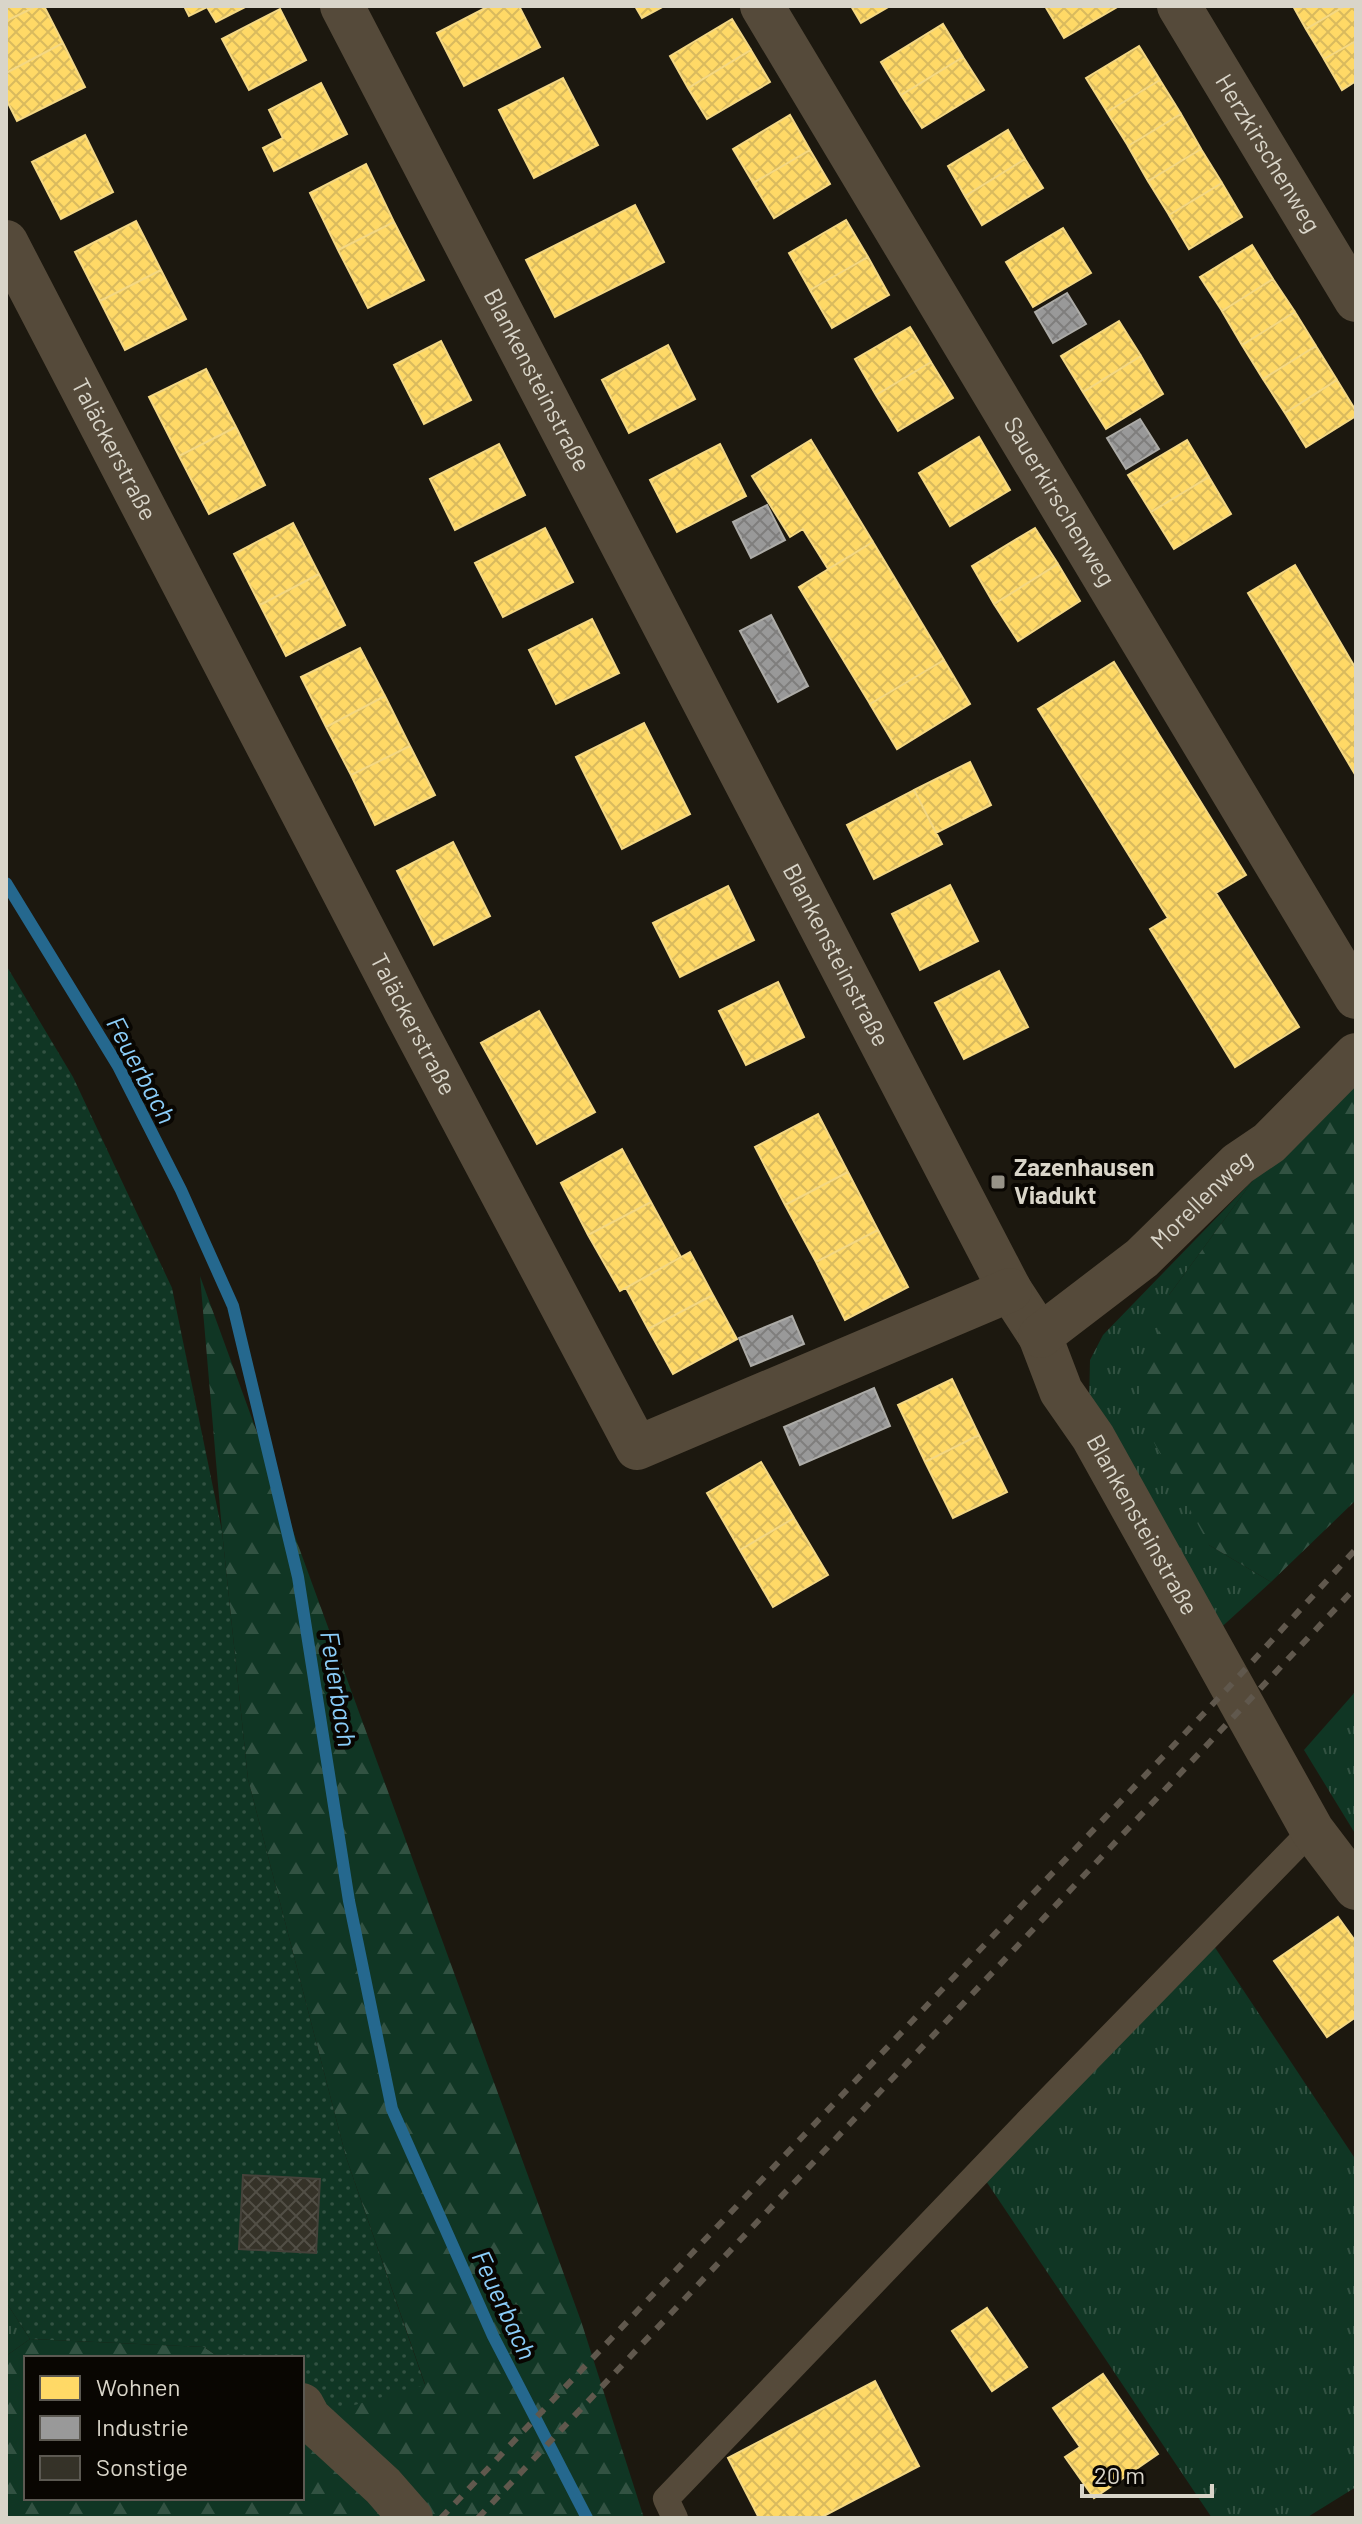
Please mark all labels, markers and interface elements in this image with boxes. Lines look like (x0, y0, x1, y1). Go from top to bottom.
street label: Herzkirschenweg (1210, 68, 1328, 237)
street label: Blankensteinstraße (479, 283, 598, 476)
street label: Taläckerstraße (66, 373, 164, 525)
street label: Sauerkirschenweg (999, 411, 1122, 591)
street label: Blankensteinstraße (778, 858, 897, 1051)
street label: Taläckerstraße (365, 948, 463, 1100)
water label: Feuerbach (101, 1010, 183, 1128)
street label: Morellenweg (1144, 1143, 1257, 1255)
place label: Zazenhausen Viadukt (1014, 1152, 1154, 1209)
marker: Zazenhausen Viadukt (989, 1173, 1007, 1191)
street label: Blankensteinstraße (1081, 1429, 1205, 1620)
water label: Feuerbach (315, 1629, 364, 1749)
water label: Feuerbach (467, 2245, 544, 2364)
legend (24, 2356, 304, 2500)
text: Wohnen (96, 2372, 180, 2401)
text: Industrie (96, 2412, 189, 2441)
scale bar (1082, 2448, 1212, 2498)
text: Sonstige (96, 2452, 188, 2481)
text: 20 m (1094, 2460, 1145, 2489)

